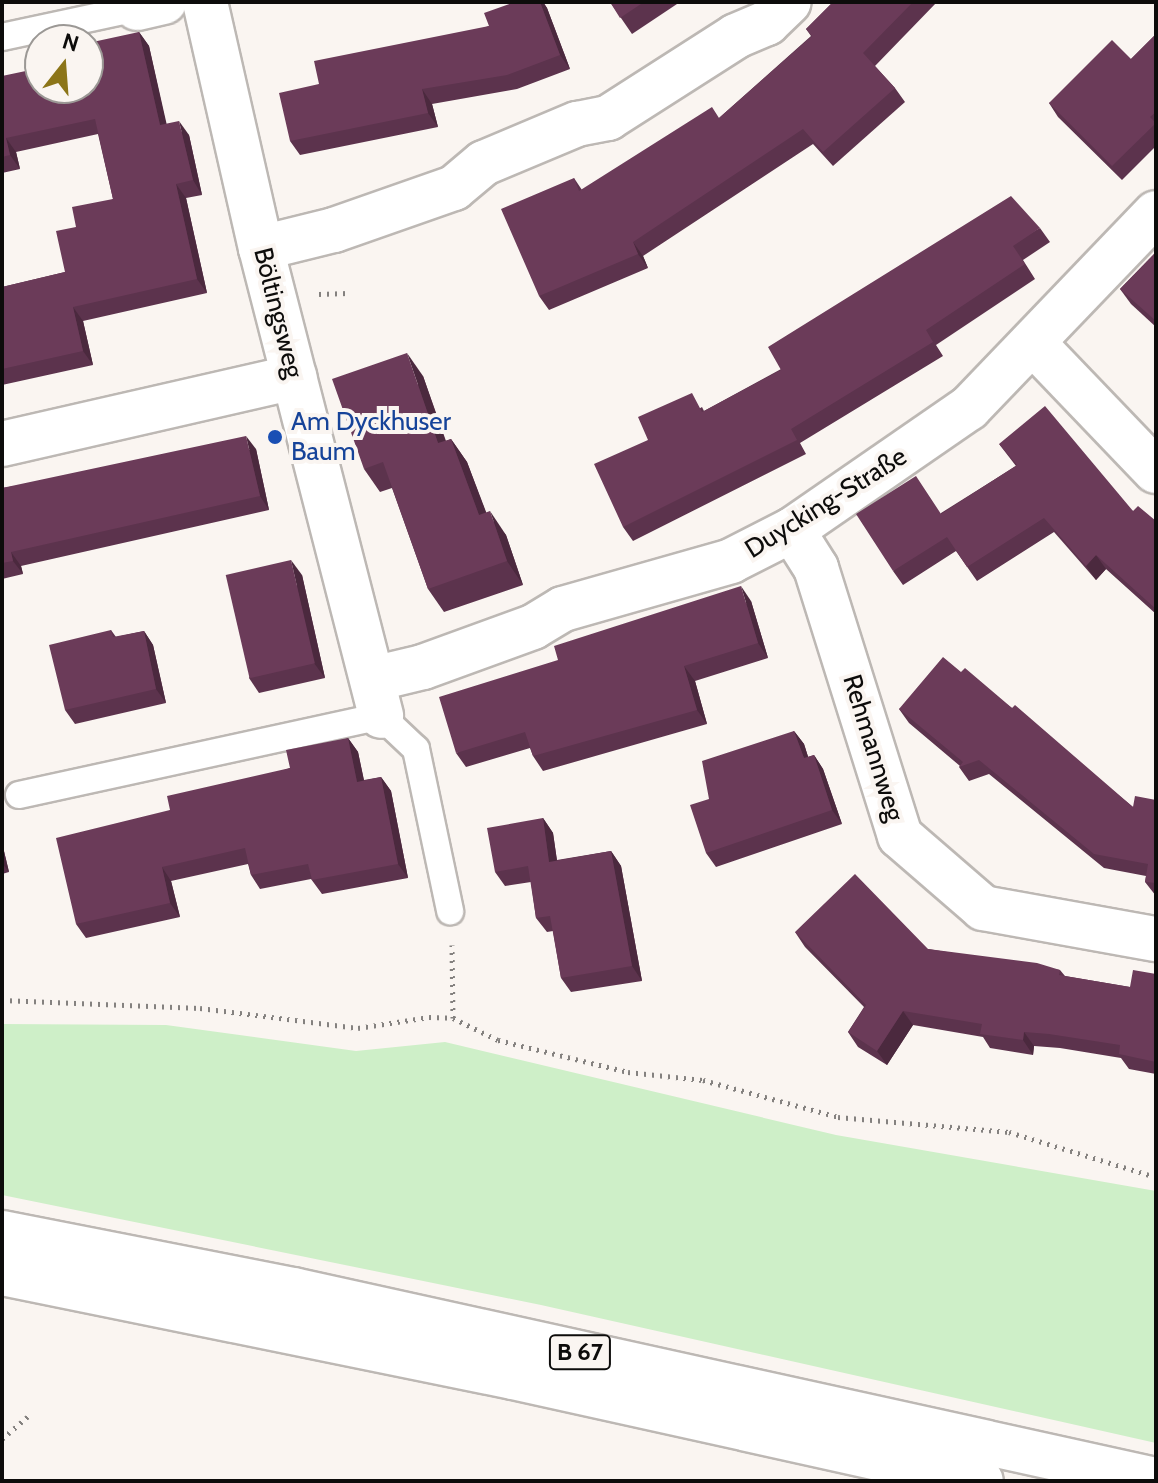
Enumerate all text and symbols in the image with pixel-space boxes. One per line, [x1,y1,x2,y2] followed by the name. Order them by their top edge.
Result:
[24,24,104,104] north arrow
[59,27,82,58] text: N
[247,245,309,381] street label: Böltingsweg
[291,406,451,468] place label: Am Dyckhuser Baum
[266,428,284,446] marker: Am Dyckhuser Baum
[739,441,913,565] street label: Duycking-Straße
[836,671,910,825] street label: Rehmannweg
[548,1332,612,1372] road number: B 67

